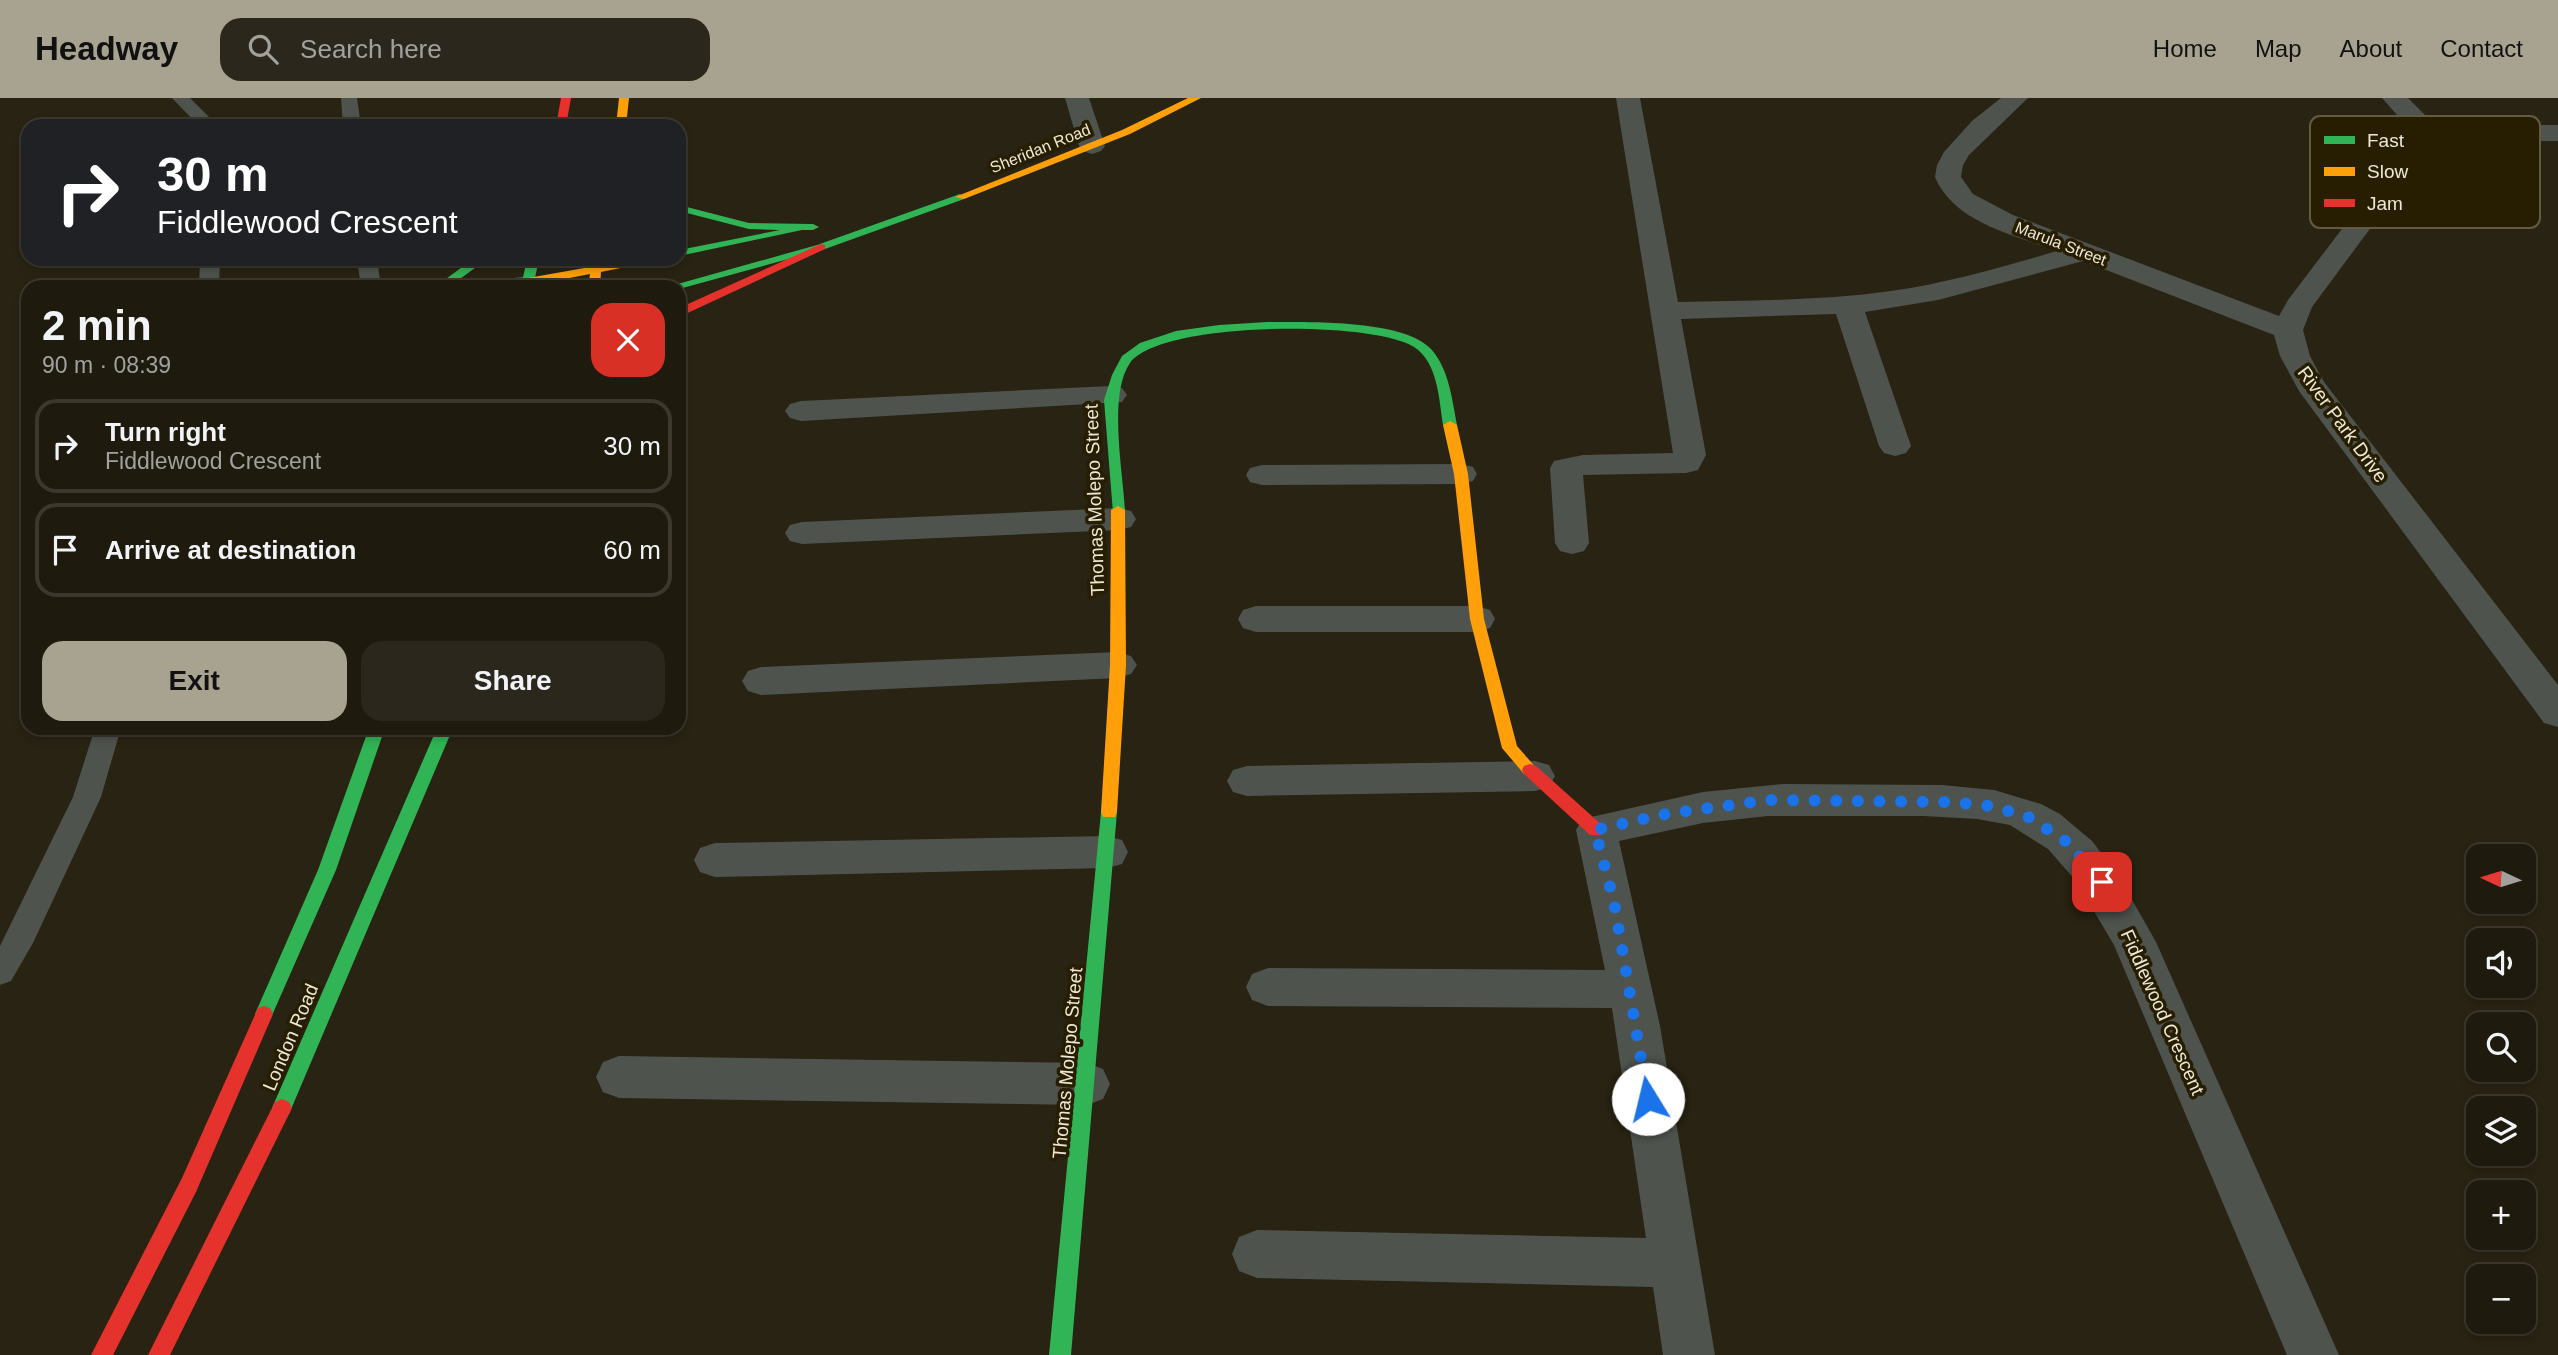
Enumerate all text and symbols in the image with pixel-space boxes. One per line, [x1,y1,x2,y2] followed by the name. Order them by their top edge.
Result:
[220,18,710,81] search box
[35,30,178,67] text: Headway
[244,30,282,68] icon: search
[300,34,442,64] text: Search here
[2153,35,2217,62] text: Home
[2255,35,2302,62] text: Map
[2340,35,2402,62] text: About
[2440,35,2523,62] text: Contact
[2310,116,2540,228] legend
[988,121,1093,176] street label: Sheridan Road
[2367,130,2405,151] text: Fast
[42,147,133,238] icon: right
[157,147,269,201] text: 30 m
[2367,161,2408,182] text: Slow
[2367,193,2403,214] text: Jam
[157,204,458,240] text: Fiddlewood Crescent
[2013,218,2109,269] street label: Marula Street
[42,302,152,349] text: 2 min
[591,303,665,377] button: close
[42,352,171,378] text: 90 m · 08:39
[2293,362,2392,486] street label: River Park Drive
[1081,403,1108,596] street label: Thomas Molepo Street
[105,417,226,447] text: Turn right
[46,427,84,465] icon: right
[603,431,661,461] text: 30 m
[105,448,321,474] text: Fiddlewood Crescent
[46,531,84,569] icon: arrive
[105,535,356,565] text: Arrive at destination
[603,535,661,565] text: 60 m
[42,641,347,721] button: Exit
[361,641,665,721] button: Share
[2466,844,2536,914] north arrow
[2466,844,2536,1334] map controls
[2072,852,2132,912] pin
[2083,863,2121,901] icon: arrive
[2117,926,2209,1099] street label: Fiddlewood Crescent
[2466,928,2536,998] button: sound
[1049,966,1086,1160] street label: Thomas Molepo Street
[259,981,322,1094] street label: London Road
[2466,1012,2536,1082] button: search
[1611,1062,1685,1136] position arrow
[2466,1096,2536,1166] button: layers
[2466,1180,2536,1250] button: +
[2466,1264,2536,1334] button: −

